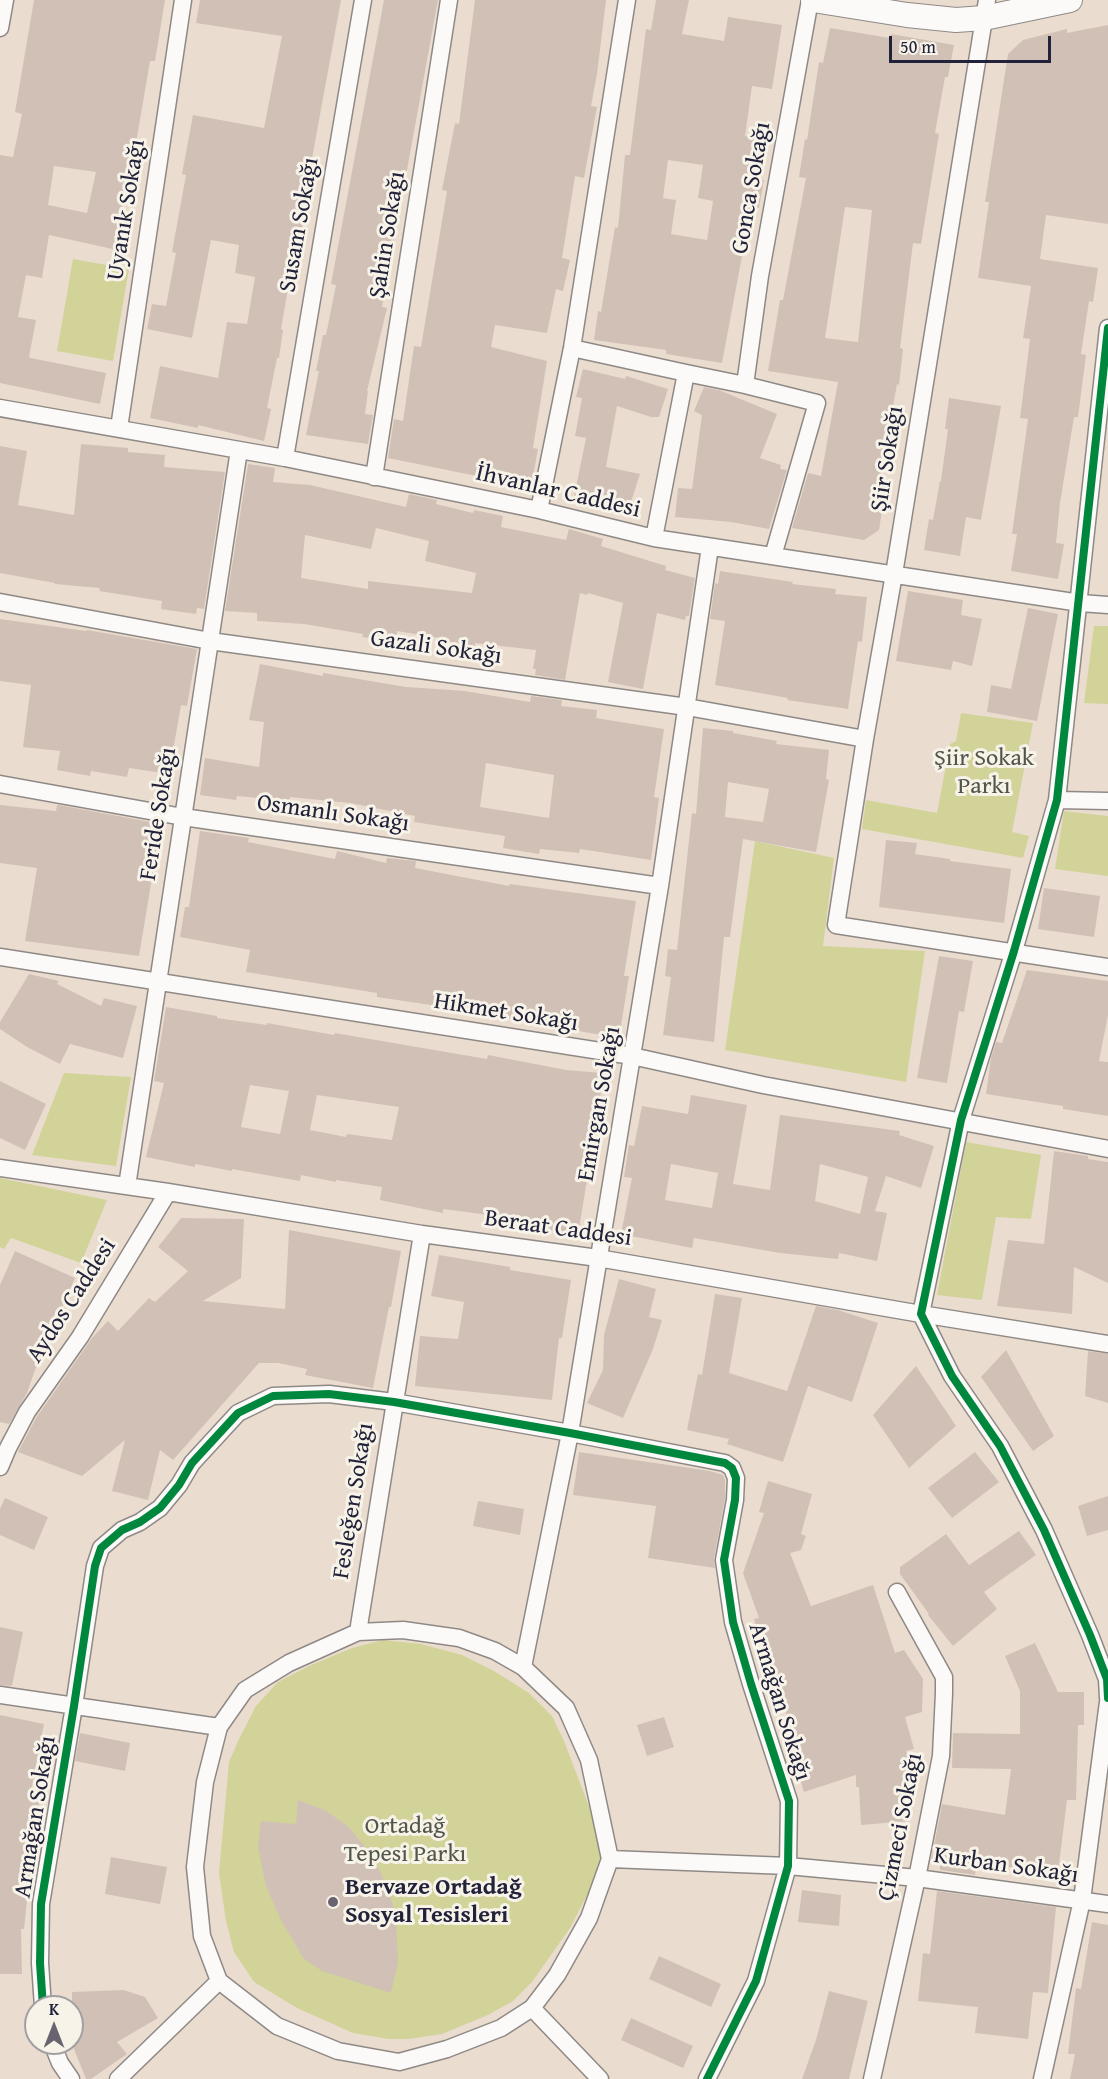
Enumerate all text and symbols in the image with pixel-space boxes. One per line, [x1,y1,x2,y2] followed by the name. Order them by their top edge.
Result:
[892,24,1054,62] scale bar
[900,33,936,60] text: 50 m
[726,120,778,256] street label: Gonca Sokağı
[102,137,152,283] street label: Uyanık Sokağı
[274,155,326,295] street label: Susam Sokağı
[364,169,412,301] street label: Şahin Sokağı
[865,404,911,514] street label: Şiir Sokağı
[473,459,643,525] street label: İhvanlar Caddesi
[369,625,503,671] street label: Gazali Sokağı
[134,745,184,883] street label: Feride Sokağı
[934,745,1034,801] park label: Şiir Sokak Parkı
[255,789,411,839] street label: Osmanlı Sokağı
[432,987,580,1039] street label: Hikmet Sokağı
[572,1024,628,1184] street label: Emirgan Sokağı
[482,1204,634,1254] street label: Beraat Caddesi
[21,1233,123,1369] street label: Aydos Caddesi
[327,1421,381,1581] street label: Fesleğen Sokağı
[741,1620,817,1784] street label: Armağan Sokağı
[9,1734,63,1900] street label: Armağan Sokağı
[873,1751,929,1903] street label: Çizmeci Sokağı
[344,1813,466,1869] park label: Ortadağ Tepesi Parkı
[932,1842,1080,1890] street label: Kurban Sokağı
[345,1874,522,1930] place label: Bervaze Ortadağ Sosyal Tesisleri
[326,1895,340,1909] marker: Bervaze Ortadağ Sosyal Tesisleri
[24,1995,84,2055] north arrow
[49,1997,59,2021] text: K

